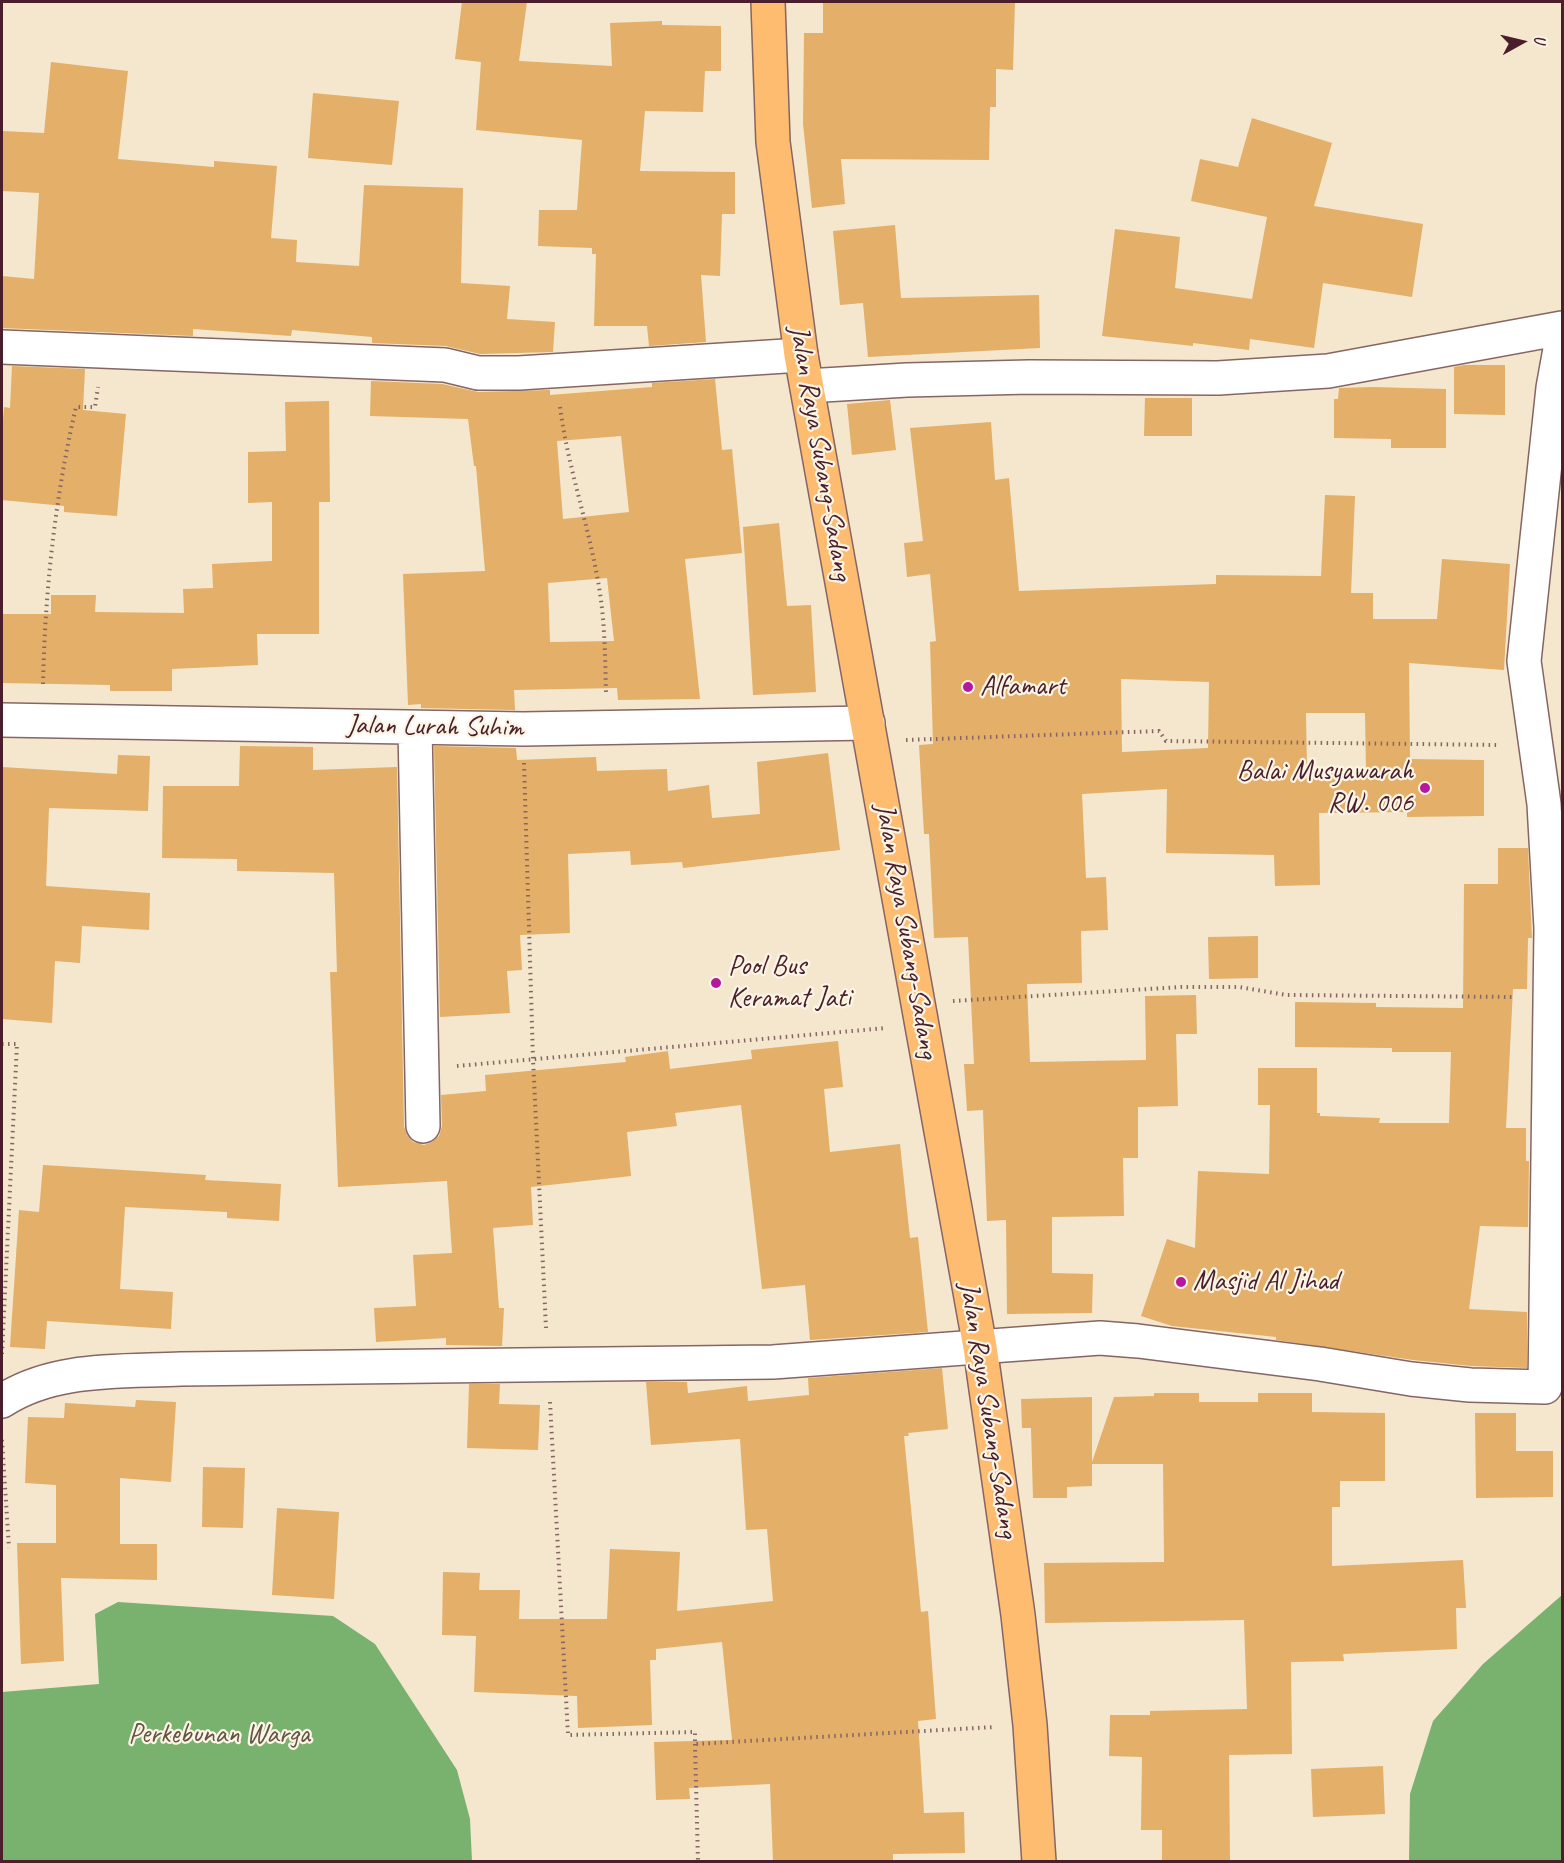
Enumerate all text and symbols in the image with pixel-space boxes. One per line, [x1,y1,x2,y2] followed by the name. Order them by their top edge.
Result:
[1492,12,1552,72] north arrow
[1529,34,1550,45] text: U
[781,323,859,583] street label: Jalan Raya Subang-Sadang
[980,670,1065,704] place label: Alfamart
[961,680,975,694] marker: Alfamart
[346,709,524,745] street label: Jalan Lurah Suhim
[1237,755,1413,821] place label: Balai Musyawarah RW. 006
[1418,781,1432,795] marker: Balai Musyawarah RW. 006
[867,801,945,1061] street label: Jalan Raya Subang-Sadang
[728,950,851,1016] place label: Pool Bus Keramat Jati
[709,976,723,990] marker: Pool Bus Keramat Jati
[1193,1265,1339,1299] place label: Masjid Al Jihad
[1174,1275,1188,1289] marker: Masjid Al Jihad
[951,1280,1025,1540] street label: Jalan Raya Subang-Sadang
[128,1718,310,1752] park label: Perkebunan Warga

